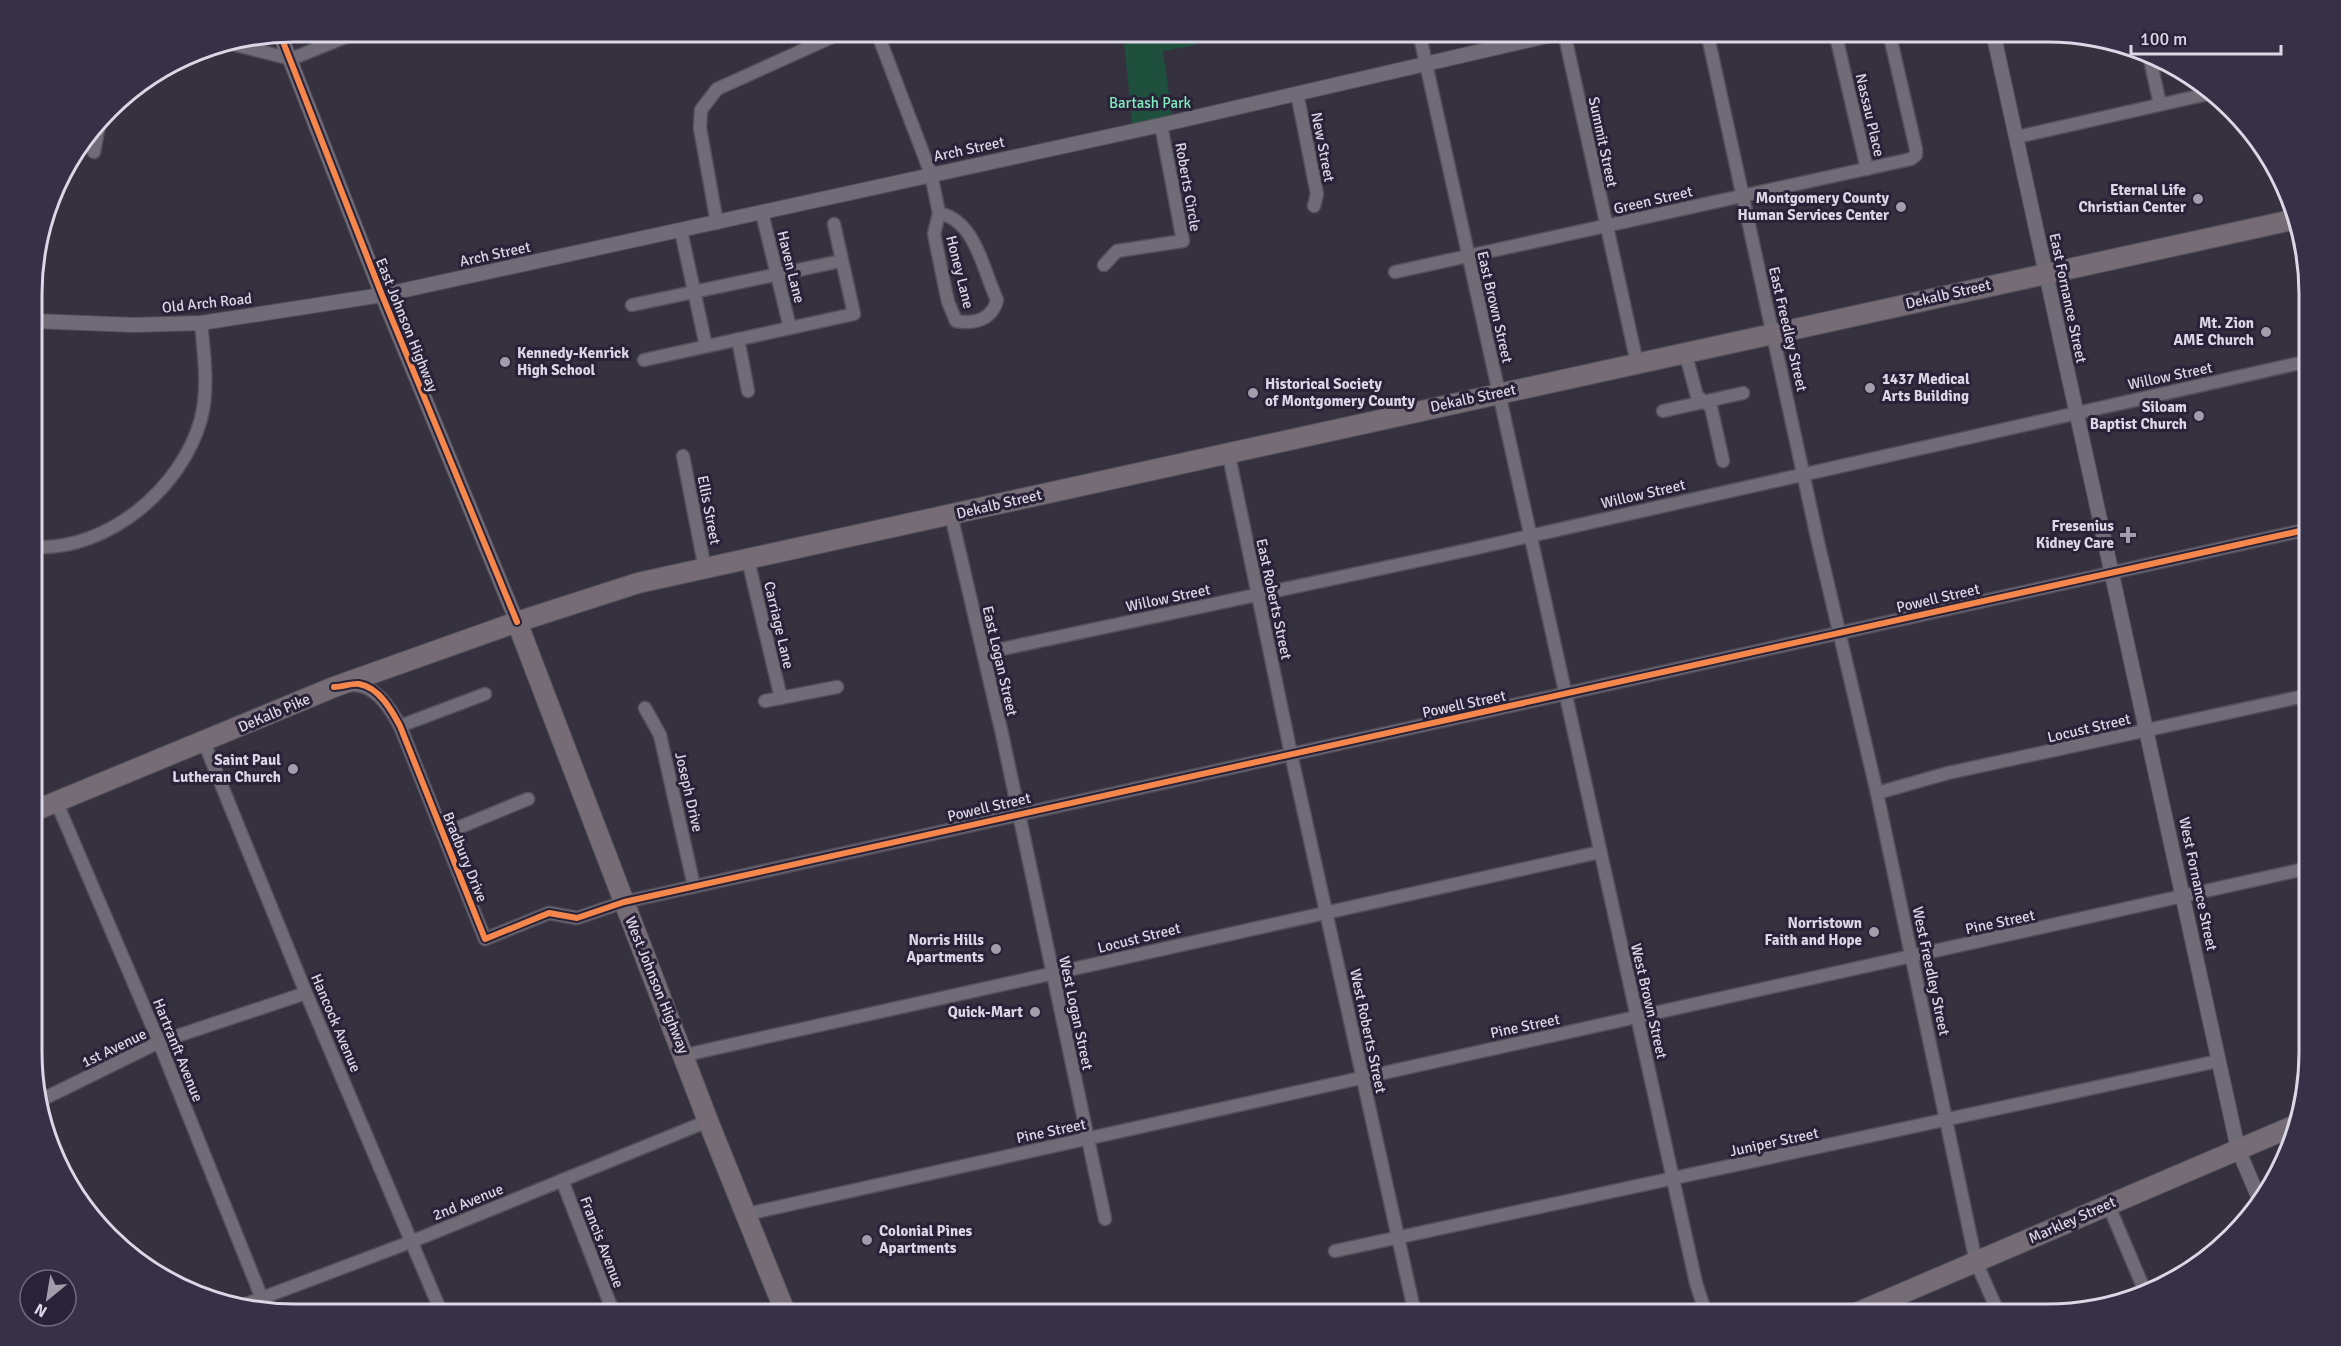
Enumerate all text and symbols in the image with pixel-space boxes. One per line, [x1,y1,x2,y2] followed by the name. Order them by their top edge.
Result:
[2131,18,2281,56] scale bar
[2140,28,2187,50] text: 100 m
[1852,72,1888,158] street label: Nassau Place
[1109,94,1192,112] park label: Bartash Park
[1585,95,1621,189] street label: Summit Street
[1307,111,1339,183] street label: New Street
[932,133,1006,165] street label: Arch Street
[1171,141,1205,233] street label: Roberts Circle
[2078,181,2186,216] place label: Eternal Life Christian Center
[1612,182,1694,218] street label: Green Street
[1737,189,1890,224] place label: Montgomery County Human Services Center
[2191,192,2205,206] marker: Eternal Life Christian Center
[1894,200,1908,214] marker: Montgomery County Human Services Center
[773,229,809,305] street label: Haven Lane
[2045,231,2091,365] street label: East Fornance Street
[942,234,978,310] street label: Honey Lane
[458,238,532,270] street label: Arch Street
[1473,249,1517,365] street label: East Brown Street
[372,255,442,395] street label: East Johnson Highway
[1765,265,1811,393] street label: East Freedley Street
[1904,275,1992,313] street label: Dekalb Street
[161,289,253,317] street label: Old Arch Road
[2174,314,2254,349] place label: Mt. Zion AME Church
[2259,325,2273,339] marker: Mt. Zion AME Church
[517,344,629,379] place label: Kennedy-Kenrick High School
[498,355,512,369] marker: Kennedy-Kenrick High School
[2126,358,2214,394] street label: Willow Street
[1882,370,1970,405] place label: 1437 Medical Arts Building
[1265,375,1415,410] place label: Historical Society of Montgomery County
[1429,380,1517,416] street label: Dekalb Street
[1863,381,1877,395] marker: 1437 Medical Arts Building
[1246,386,1260,400] marker: Historical Society of Montgomery County
[2090,398,2187,433] place label: Siloam Baptist Church
[2192,409,2206,423] marker: Siloam Baptist Church
[693,474,725,546] street label: Ellis Street
[1599,476,1687,512] street label: Willow Street
[955,485,1043,523] street label: Dekalb Street
[2036,517,2114,552] place label: Fresenius Kidney Care
[2119,526,2137,544] marker: Fresenius Kidney Care
[1252,537,1296,661] street label: East Roberts Street
[760,580,798,670] street label: Carriage Lane
[1124,580,1212,616] street label: Willow Street
[1895,580,1981,616] street label: Powell Street
[979,604,1021,718] street label: East Logan Street
[1421,686,1507,722] street label: Powell Street
[235,690,313,736] street label: DeKalb Pike
[2046,710,2132,746] street label: Locust Street
[671,750,707,834] street label: Joseph Drive
[172,751,281,786] place label: Saint Paul Lutheran Church
[286,762,300,776] marker: Saint Paul Lutheran Church
[946,789,1032,825] street label: Powell Street
[439,809,491,905] street label: Bradbury Drive
[2175,815,2221,953] street label: West Fornance Street
[1909,905,1953,1037] street label: West Freedley Street
[1964,906,2036,938] street label: Pine Street
[621,914,693,1056] street label: West Johnson Highway
[1764,914,1862,949] place label: Norristown Faith and Hope
[1096,919,1182,957] street label: Locust Street
[1867,925,1881,939] marker: Norristown Faith and Hope
[906,931,984,966] place label: Norris Hills Apartments
[989,942,1003,956] marker: Norris Hills Apartments
[1627,942,1671,1060] street label: West Brown Street
[1055,954,1097,1072] street label: West Logan Street
[1346,967,1390,1095] street label: West Roberts Street
[307,971,365,1075] street label: Hancock Avenue
[149,996,207,1104] street label: Hartranft Avenue
[948,1003,1023,1021] place label: Quick-Mart
[1028,1005,1042,1019] marker: Quick-Mart
[1489,1010,1561,1042] street label: Pine Street
[79,1025,149,1071] street label: 1st Avenue
[1015,1115,1087,1147] street label: Pine Street
[1728,1124,1820,1160] street label: Juniper Street
[430,1180,506,1224] street label: 2nd Avenue
[2026,1193,2118,1247] street label: Markley Street
[576,1194,628,1290] street label: Francis Avenue
[879,1222,973,1257] place label: Colonial Pines Apartments
[860,1233,874,1247] marker: Colonial Pines Apartments
[18,1268,78,1328] north arrow
[31,1299,51,1322] text: N

